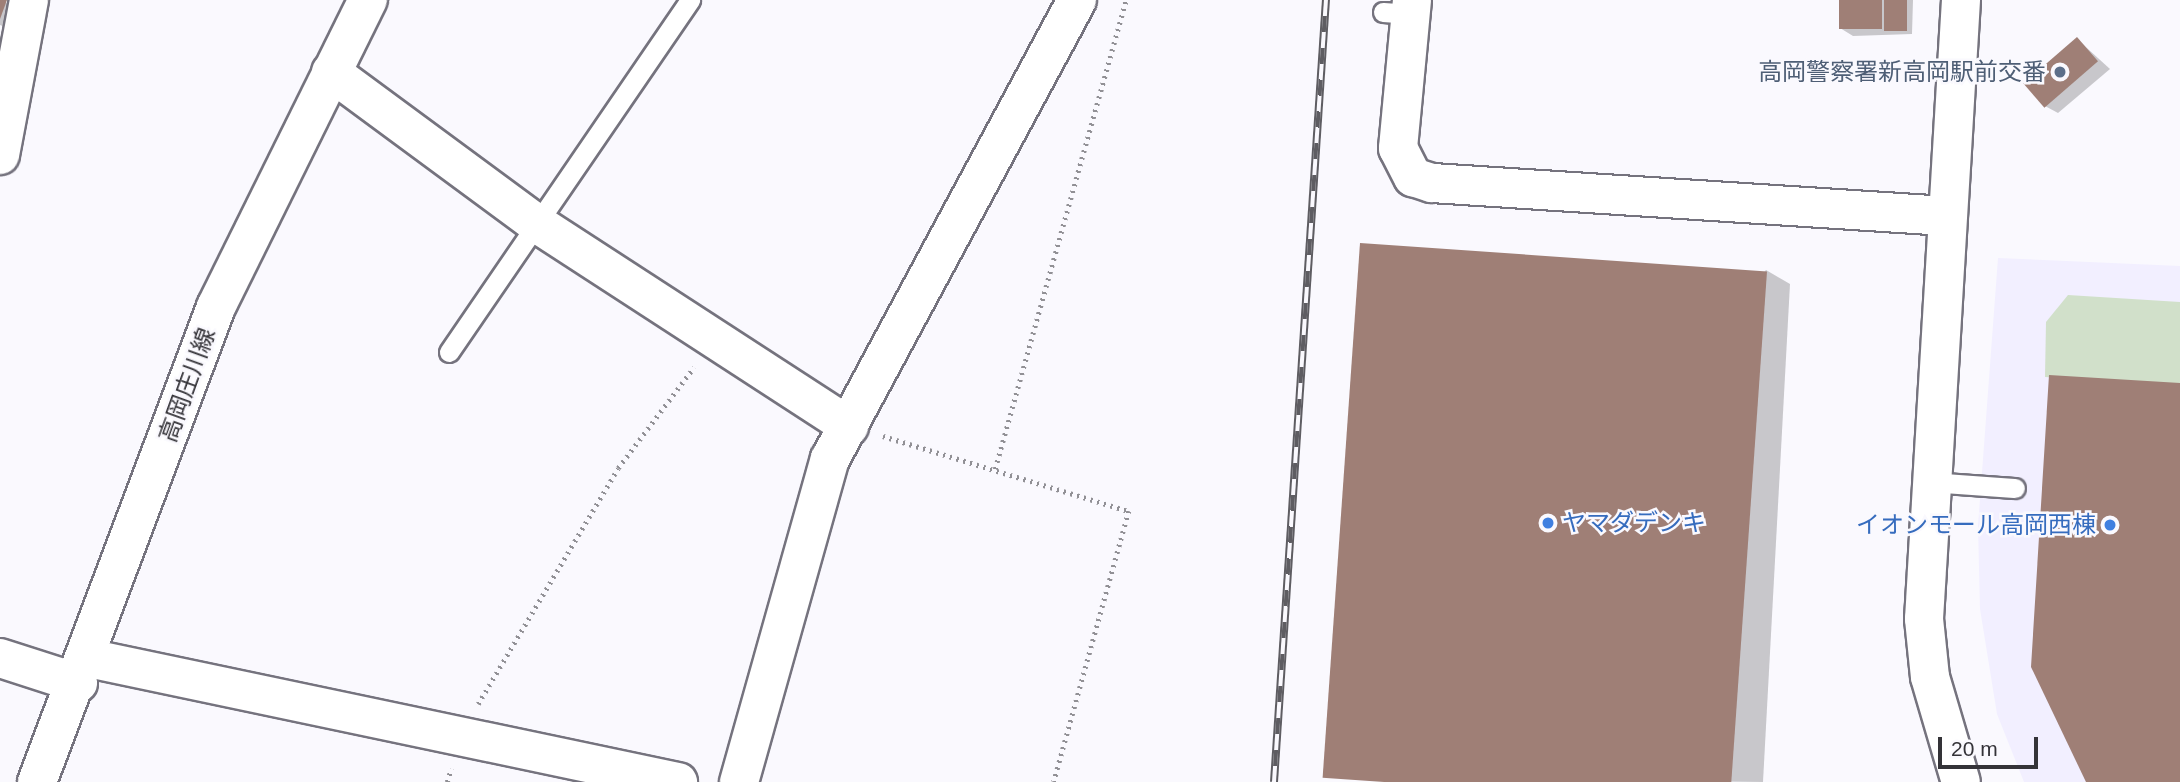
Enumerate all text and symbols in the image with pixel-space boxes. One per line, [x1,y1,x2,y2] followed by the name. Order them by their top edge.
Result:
[1758,58,2046,86] place label: 高岡警察署新高岡駅前交番
[2052,64,2068,80] marker: 高岡警察署新高岡駅前交番
[153,324,221,446] street label: 高岡庄川線
[1562,509,1706,537] place label: ヤマダデンキ
[1856,511,2096,539] place label: イオンモール高岡西棟
[1540,515,1556,531] marker: ヤマダデンキ
[2102,517,2118,533] marker: イオンモール高岡西棟
[1942,722,2042,766] scale bar
[1951,737,1998,760] text: 20 m

